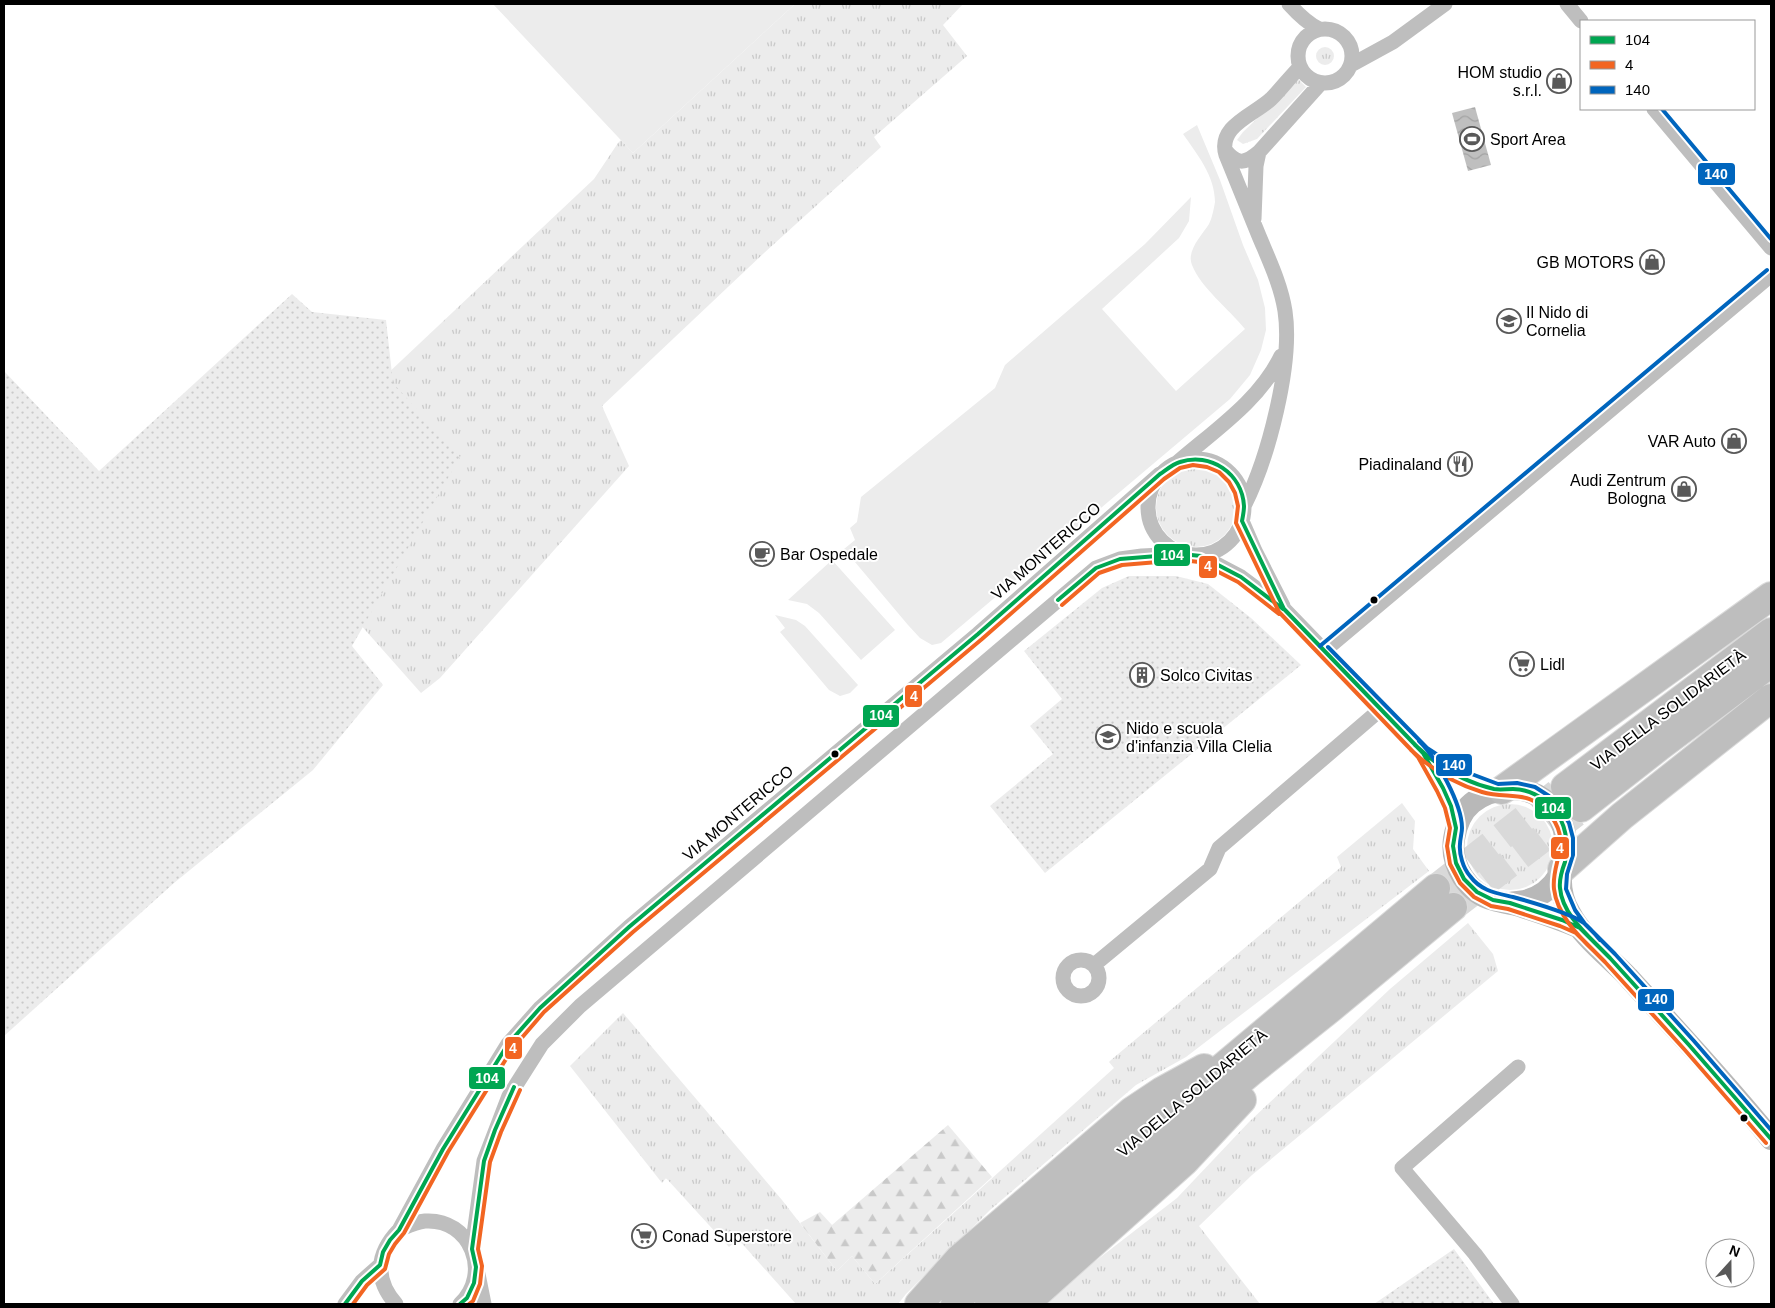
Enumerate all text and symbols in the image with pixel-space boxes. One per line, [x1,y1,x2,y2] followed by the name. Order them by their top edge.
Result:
[1580,20,1755,110] legend
[1625,31,1650,48] text: 104
[1625,56,1633,73] text: 4
[1458,64,1542,99] place label: HOM studio s.r.l.
[1546,68,1572,94] shop icon: HOM studio s.r.l.
[1625,81,1650,98] text: 140
[1459,126,1485,152] sports icon: Sport Area
[1490,131,1566,148] place label: Sport Area
[1697,162,1736,186] line badge: 140
[1704,166,1728,182] text: 140
[1639,249,1665,275] shop icon: GB MOTORS
[1537,254,1634,271] place label: GB MOTORS
[1526,304,1588,339] place label: Il Nido di Cornelia
[1496,308,1522,334] school or university icon: Il Nido di Cornelia
[1721,428,1747,454] shop icon: VAR Auto
[1648,433,1716,450] place label: VAR Auto
[1447,451,1473,477] restaurant icon: Piadinaland
[1358,456,1442,473] place label: Piadinaland
[1570,472,1666,507] place label: Audi Zentrum Bologna
[1671,476,1697,502] shop icon: Audi Zentrum Bologna
[988,499,1104,603] street label: VIA MONTERICCO
[749,541,775,567] cafe icon: Bar Ospedale
[1153,543,1191,567] line badge: 104
[780,546,878,563] place label: Bar Ospedale
[1160,547,1184,563] text: 104
[1198,555,1218,579] line badge: 4
[1204,558,1212,574] text: 4
[1369,595,1379,605] unlabelled marker
[1587,645,1749,774] street label: VIA DELLA SOLIDARIETÀ
[1509,651,1535,677] supermarket icon: Lidl
[1540,656,1565,673] place label: Lidl
[1129,662,1155,688] building icon: Solco Civitas
[1160,667,1252,684] place label: Solco Civitas
[904,684,923,708] line badge: 4
[910,688,918,704] text: 4
[862,704,900,728] line badge: 104
[869,707,893,723] text: 104
[1126,720,1272,755] place label: Nido e scuola d'infanzia Villa Clelia
[1095,724,1121,750] school or university icon: Nido e scuola d'infanzia Villa Clelia
[830,749,840,759] unlabelled marker
[1435,753,1473,777] line badge: 140
[1442,757,1466,773] text: 140
[679,762,797,864] street label: VIA MONTERICCO
[1534,796,1572,820] line badge: 104
[1541,800,1565,816] text: 104
[1550,836,1570,860] line badge: 4
[1556,840,1564,856] text: 4
[1637,988,1675,1012] line badge: 140
[1644,991,1668,1007] text: 140
[1113,1025,1270,1160] street label: VIA DELLA SOLIDARIETÀ
[504,1036,523,1060] line badge: 4
[509,1040,517,1056] text: 4
[468,1066,506,1090] line badge: 104
[475,1070,499,1086] text: 104
[1739,1113,1749,1123] unlabelled marker
[631,1223,657,1249] supermarket icon: Conad Superstore
[662,1228,792,1245] place label: Conad Superstore
[1705,1238,1755,1288] north arrow
[1727,1242,1742,1260] text: N

